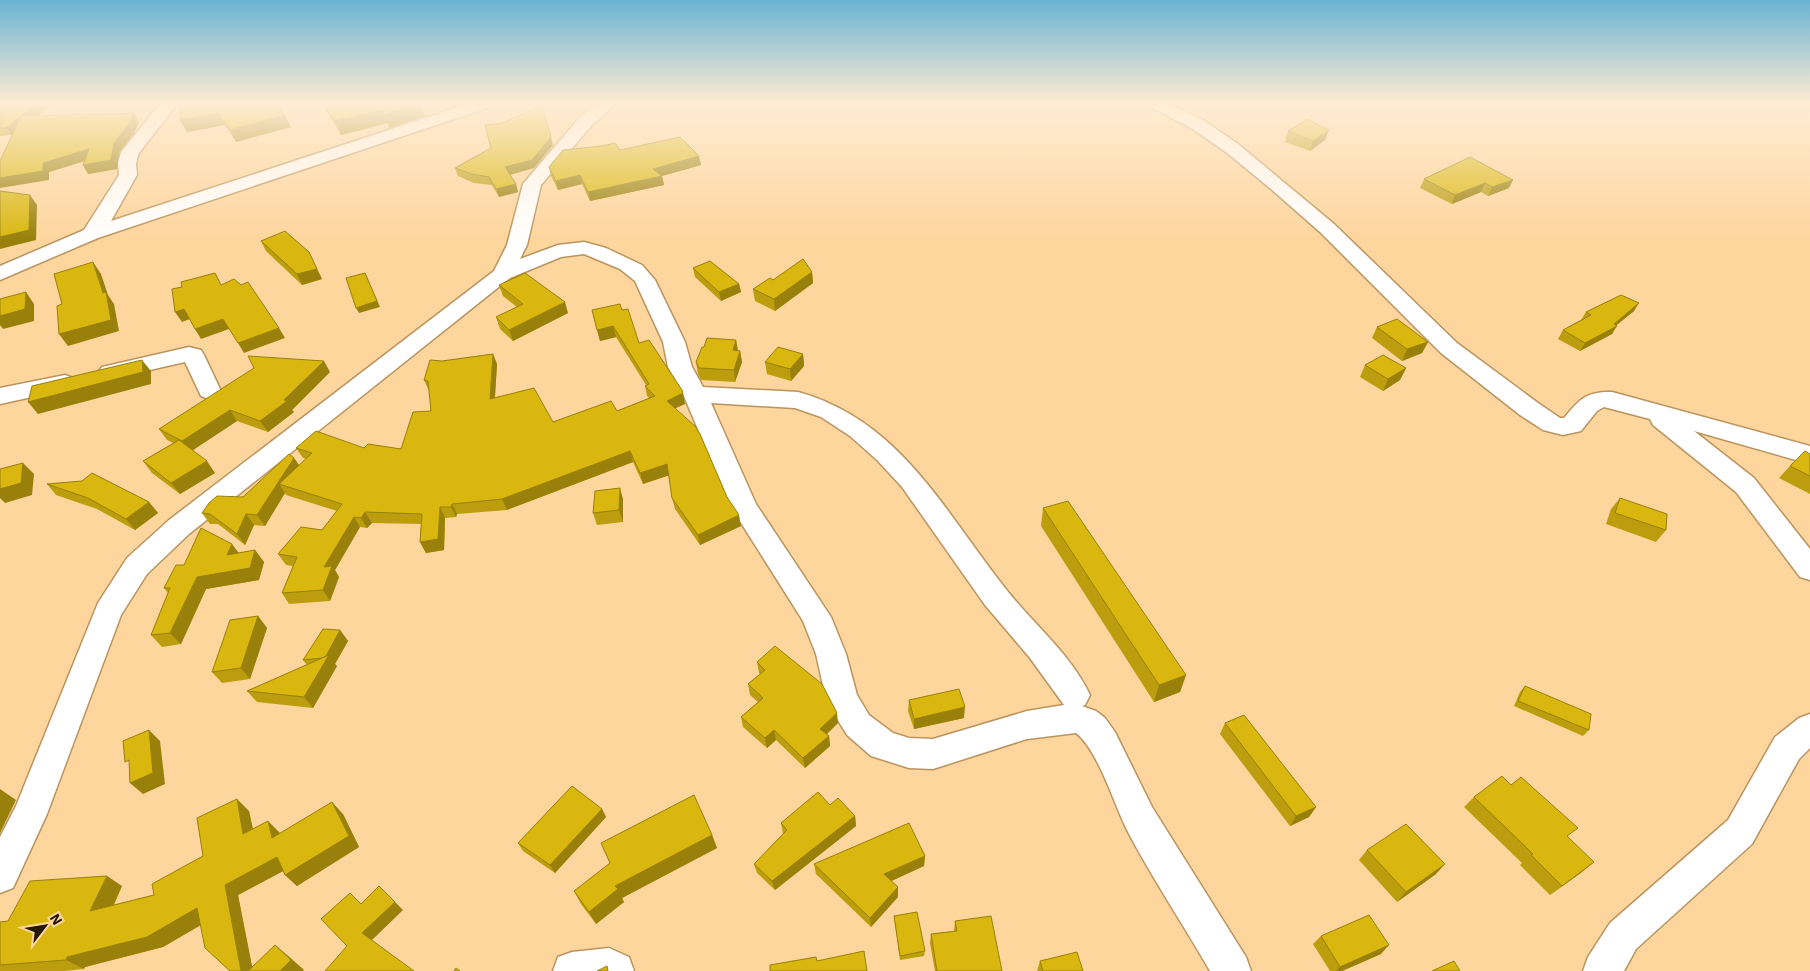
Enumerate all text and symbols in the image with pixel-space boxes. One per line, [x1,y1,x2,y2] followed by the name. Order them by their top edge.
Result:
[20,901,70,951] north arrow
[46,910,66,928] text: N

